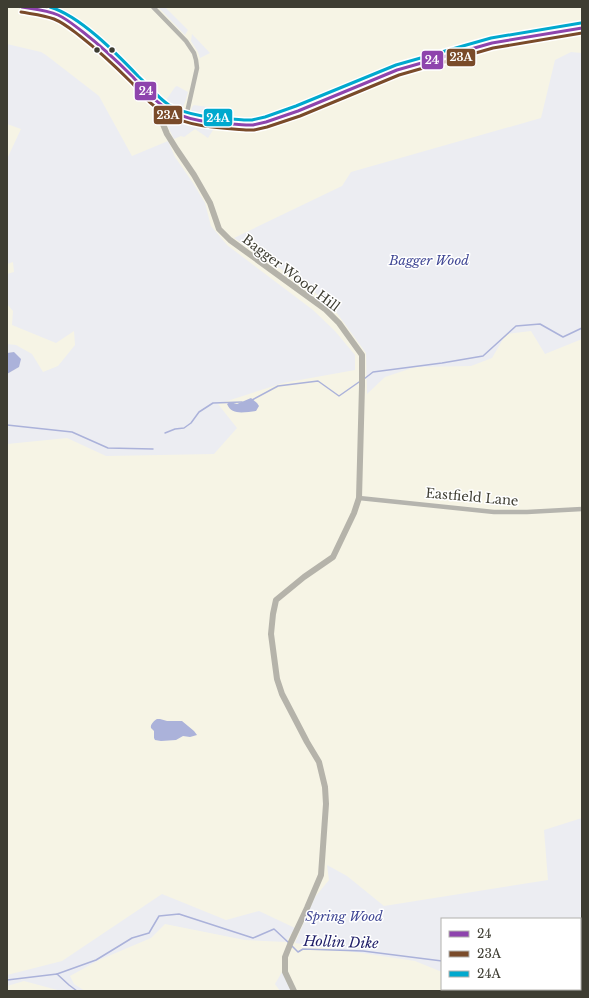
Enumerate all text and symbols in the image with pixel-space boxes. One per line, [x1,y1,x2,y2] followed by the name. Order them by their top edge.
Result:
[92,45,102,55] unlabelled marker
[107,45,117,55] unlabelled marker
[446,48,476,67] line badge: 23A
[421,50,444,70] line badge: 24
[449,50,474,64] text: 23A
[425,53,439,67] text: 24
[134,81,157,101] line badge: 24
[139,84,153,98] text: 24
[153,105,183,125] line badge: 23A
[156,108,181,122] text: 23A
[203,108,233,127] line badge: 24A
[206,111,231,125] text: 24A
[239,231,343,315] street label: Bagger Wood Hill
[388,252,469,269] park label: Bagger Wood
[425,484,519,510] street label: Eastfield Lane
[305,908,383,925] park label: Spring Wood
[441,918,581,990] legend
[477,926,491,941] text: 24
[302,932,380,952] water label: Hollin Dike
[477,946,502,961] text: 23A
[477,966,501,981] text: 24A

